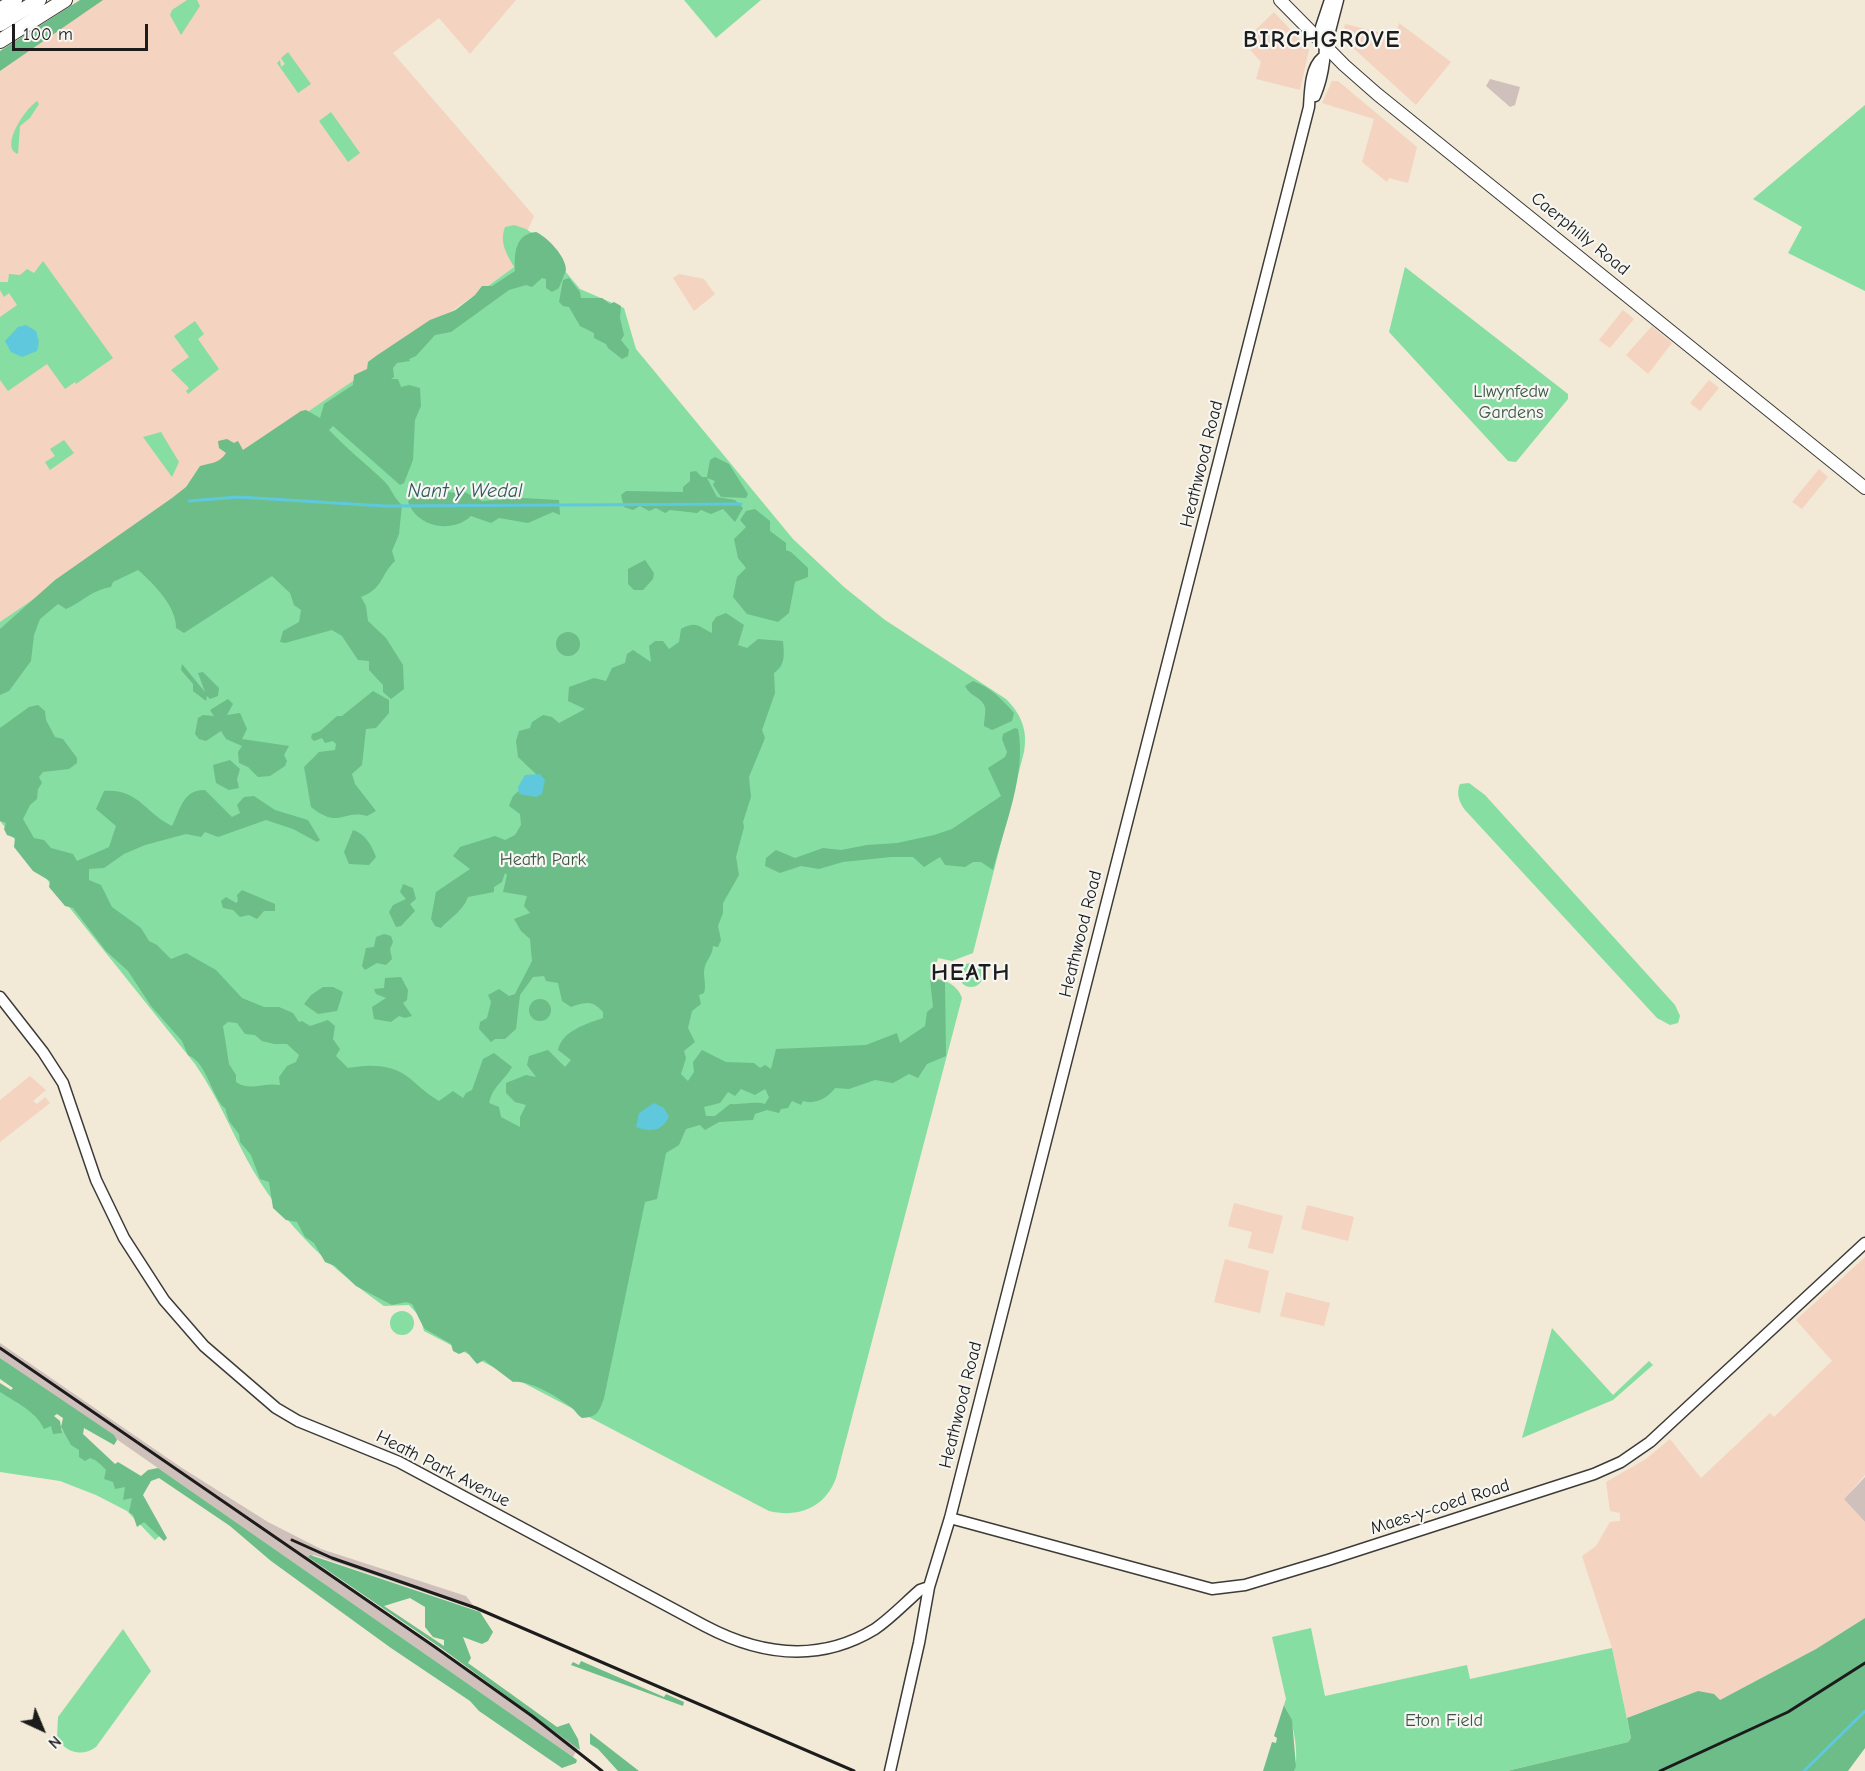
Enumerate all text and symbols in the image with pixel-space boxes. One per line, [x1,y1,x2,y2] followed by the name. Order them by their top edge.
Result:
[15,12,152,50] scale bar
[23,24,73,45] text: 100 m
[1243,26,1401,54] district label: BIRCHGROVE
[1526,188,1634,280] street label: Caerphilly Road
[1473,381,1549,424] park label: Llwynfedw Gardens
[1176,398,1228,530] street label: Heathwood Road
[408,479,522,503] water label: Nant y Wedal
[500,849,586,871] park label: Heath Park
[1055,868,1107,1000] street label: Heathwood Road
[931,959,1011,987] district label: HEATH
[935,1339,987,1471] street label: Heathwood Road
[372,1426,514,1512] street label: Heath Park Avenue
[1368,1474,1512,1540] street label: Maes-y-coed Road
[12,1699,72,1759] north arrow
[1405,1710,1483,1732] park label: Eton Field
[44,1732,65,1752] text: N

